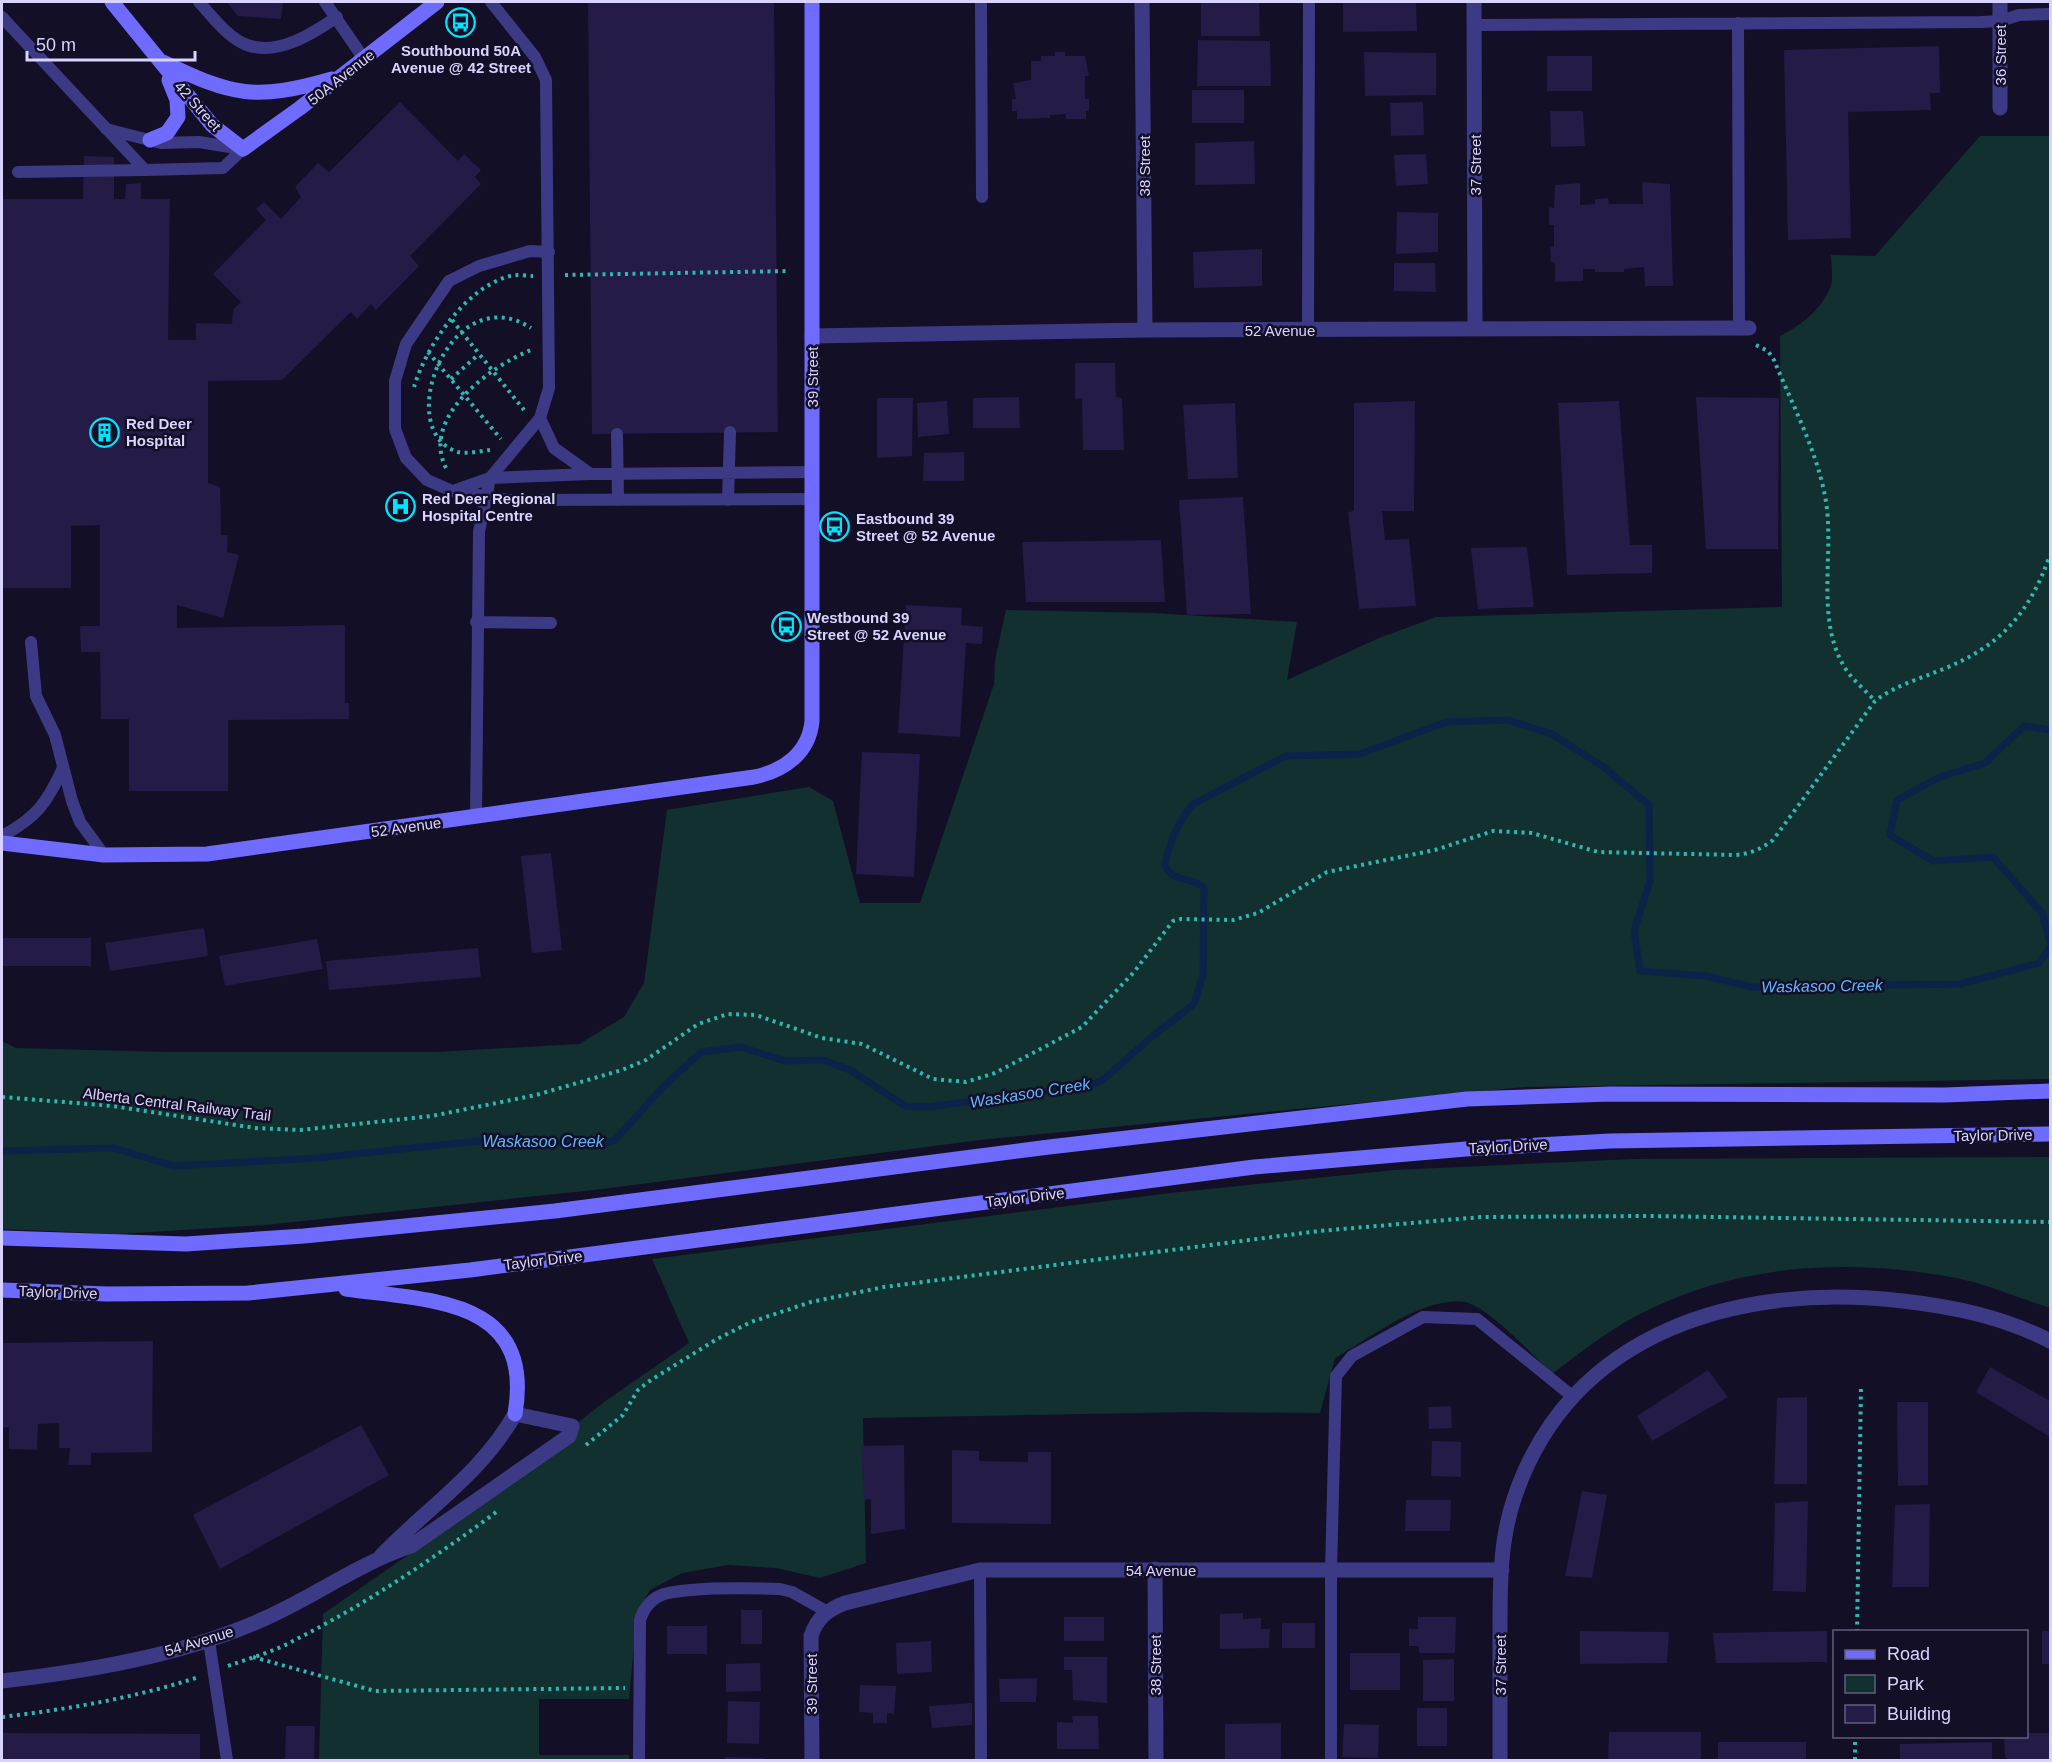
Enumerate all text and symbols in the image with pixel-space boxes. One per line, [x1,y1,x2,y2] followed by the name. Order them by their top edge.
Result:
[445,7,477,39] bus stop icon: Southbound 50A Avenue @ 42 Street
[27,24,195,62] scale bar
[1992,24,2009,85] street label: 36 Street
[36,35,76,55] text: 50 m
[391,42,531,76] place label: Southbound 50A Avenue @ 42 Street
[304,46,378,108] street label: 50A Avenue
[171,78,225,135] street label: 42 Street
[1467,134,1484,195] street label: 37 Street
[1136,135,1153,196] street label: 38 Street
[1245,322,1315,339] street label: 52 Avenue
[804,346,821,407] street label: 39 Street
[126,415,192,449] place label: Red Deer Hospital
[89,416,121,448] building icon: Red Deer Hospital
[422,490,555,524] place label: Red Deer Regional Hospital Centre
[385,491,417,523] hospital icon: Red Deer Regional Hospital Centre
[856,510,995,544] place label: Eastbound 39 Street @ 52 Avenue
[819,511,851,543] bus stop icon: Eastbound 39 Street @ 52 Avenue
[807,609,946,643] place label: Westbound 39 Street @ 52 Avenue
[770,610,802,642] bus stop icon: Westbound 39 Street @ 52 Avenue
[370,814,442,840] street label: 52 Avenue
[1761,976,1884,996] water label: Waskasoo Creek
[969,1075,1092,1111] water label: Waskasoo Creek
[82,1084,272,1124] street label: Alberta Central Railway Trail
[1953,1126,2033,1144] street label: Taylor Drive
[482,1133,605,1150] water label: Waskasoo Creek
[1468,1135,1548,1157] street label: Taylor Drive
[985,1184,1065,1210] street label: Taylor Drive
[503,1247,583,1273] street label: Taylor Drive
[18,1282,98,1302] street label: Taylor Drive
[1126,1562,1196,1579] street label: 54 Avenue
[163,1623,235,1659] street label: 54 Avenue
[1833,1630,2028,1738] legend
[1147,1634,1164,1695] street label: 38 Street
[1492,1634,1509,1695] street label: 37 Street
[1887,1644,1930,1664] text: Road
[803,1653,820,1714] street label: 39 Street
[1887,1674,1925,1694] text: Park
[1887,1704,1951,1724] text: Building

